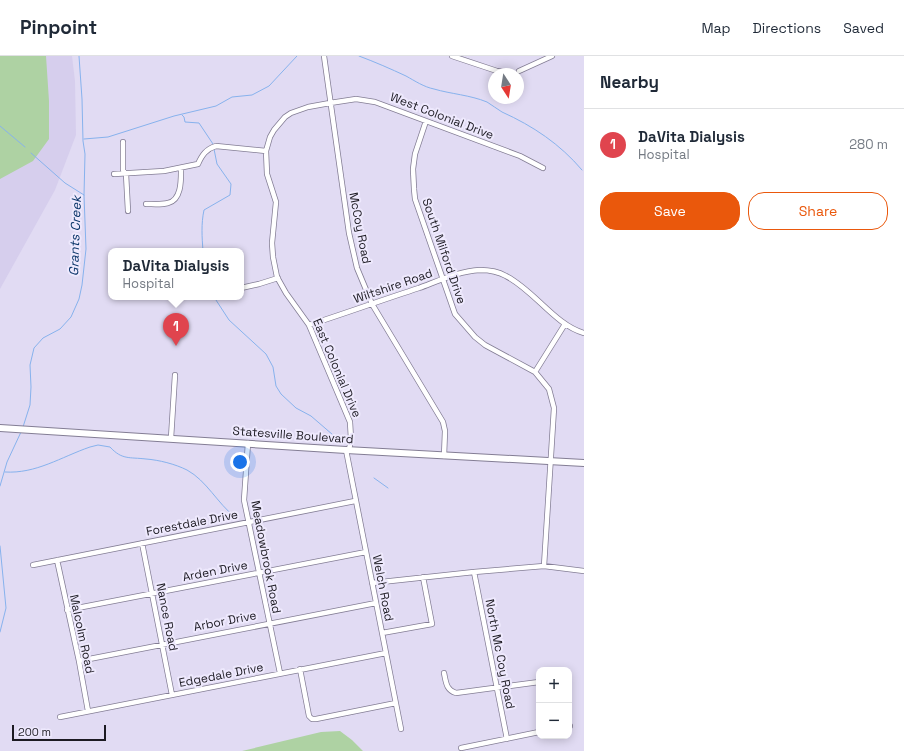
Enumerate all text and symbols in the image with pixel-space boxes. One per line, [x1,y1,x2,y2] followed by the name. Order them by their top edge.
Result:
[20,15,97,40] text: Pinpoint
[701,19,731,37] text: Map
[753,19,821,37] text: Directions
[843,19,884,37] text: Saved
[488,68,524,104] north arrow
[600,71,659,93] text: Nearby
[388,89,496,143] street label: West Colonial Drive
[638,127,745,146] text: DaVita Dialysis
[610,136,616,153] text: 1
[849,136,888,153] text: 280 m
[638,146,690,163] text: Hospital
[345,191,375,265] street label: McCoy Road
[600,192,740,230] button: Save
[748,192,888,230] button: Share
[65,194,85,276] water label: Grants Creek
[418,196,470,306] street label: South Milford Drive
[108,248,244,300] popup
[123,256,229,275] text: DaVita Dialysis
[351,265,435,307] street label: Wiltshire Road
[123,275,174,292] text: Hospital
[163,313,189,346] pin: 1
[309,316,365,420] street label: East Colonial Drive
[232,423,354,447] street label: Statesville Boulevard
[230,452,250,472] your location
[247,499,285,615] street label: Meadowbrook Road
[145,506,239,540] street label: Forestdale Drive
[369,553,397,623] street label: Welch Road
[181,557,249,585] street label: Arden Drive
[153,582,181,652] street label: Nance Road
[66,593,98,675] street label: Malcolm Road
[482,598,518,710] street label: North Mc Coy Road
[192,607,258,635] street label: Arbor Drive
[177,659,265,691] street label: Edgedale Drive
[536,667,572,739] map controls
[536,667,572,703] button: +
[536,703,572,739] button: −
[12,723,106,742] scale bar
[18,725,51,739] text: 200 m

